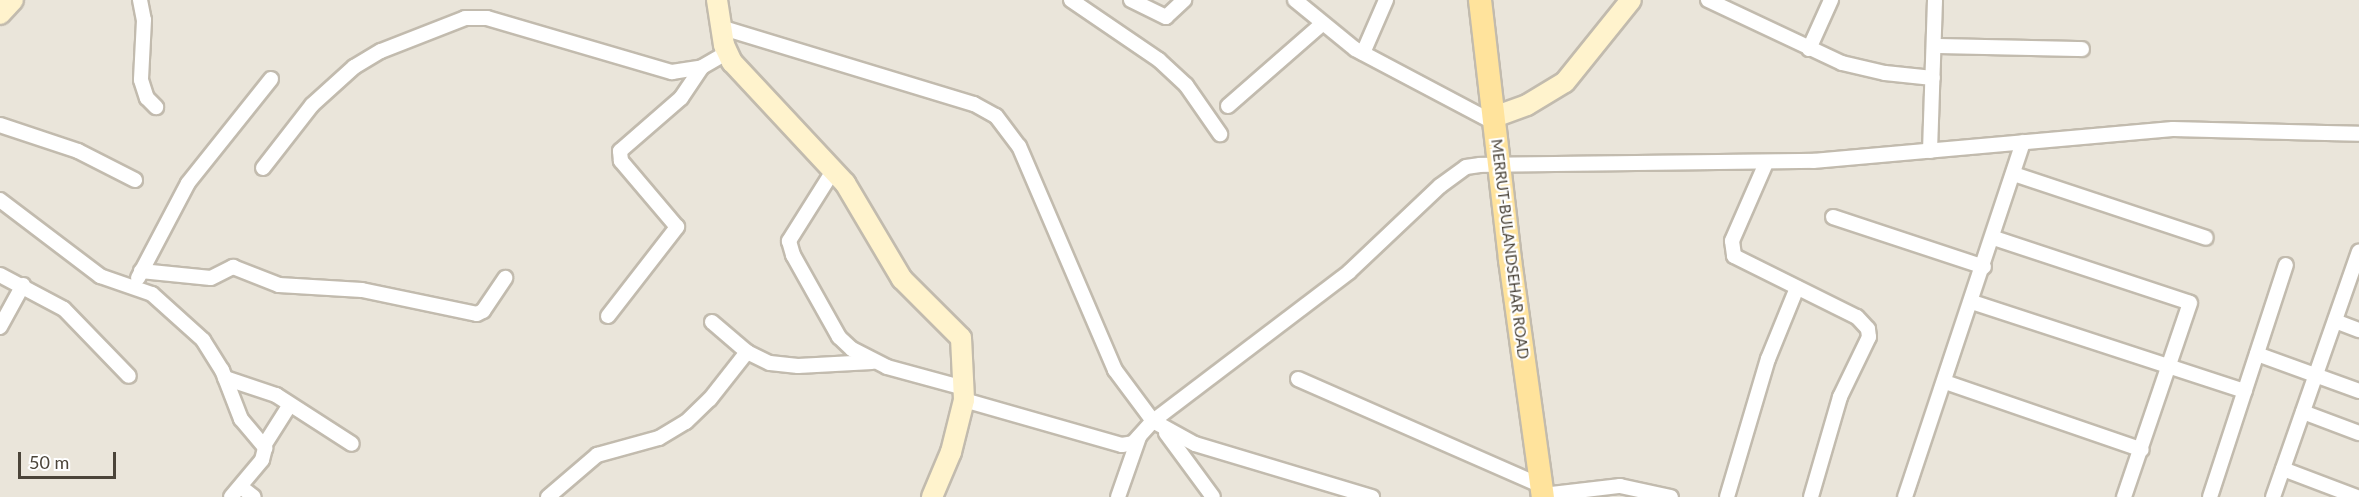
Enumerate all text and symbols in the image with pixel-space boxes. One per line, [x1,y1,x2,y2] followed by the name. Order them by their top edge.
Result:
[1488,138,1532,360] street label: MERRUT-BULANDSEHAR ROAD
[21,440,118,478] scale bar
[29,451,69,473] text: 50 m

